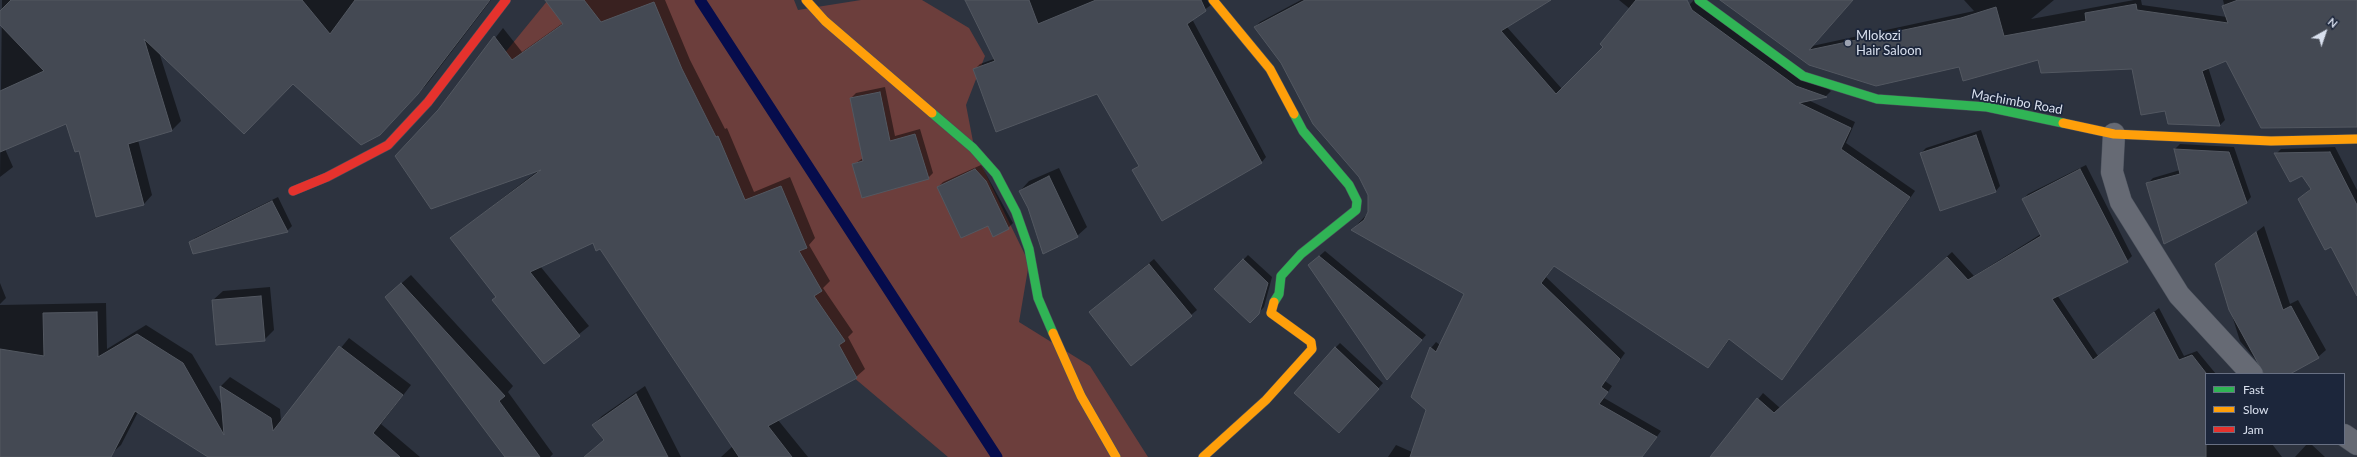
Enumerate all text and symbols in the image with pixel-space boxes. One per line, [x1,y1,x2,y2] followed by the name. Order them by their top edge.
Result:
[2305,12,2345,52] north arrow
[2326,15,2340,30] text: N
[1856,28,1922,59] place label: Mlokozi Hair Saloon
[1843,38,1853,48] marker: Mlokozi Hair Saloon
[1970,86,2064,118] street label: Machimbo Road
[2205,373,2345,445] legend
[2243,382,2264,397] text: Fast
[2243,402,2268,417] text: Slow
[2243,422,2264,437] text: Jam

